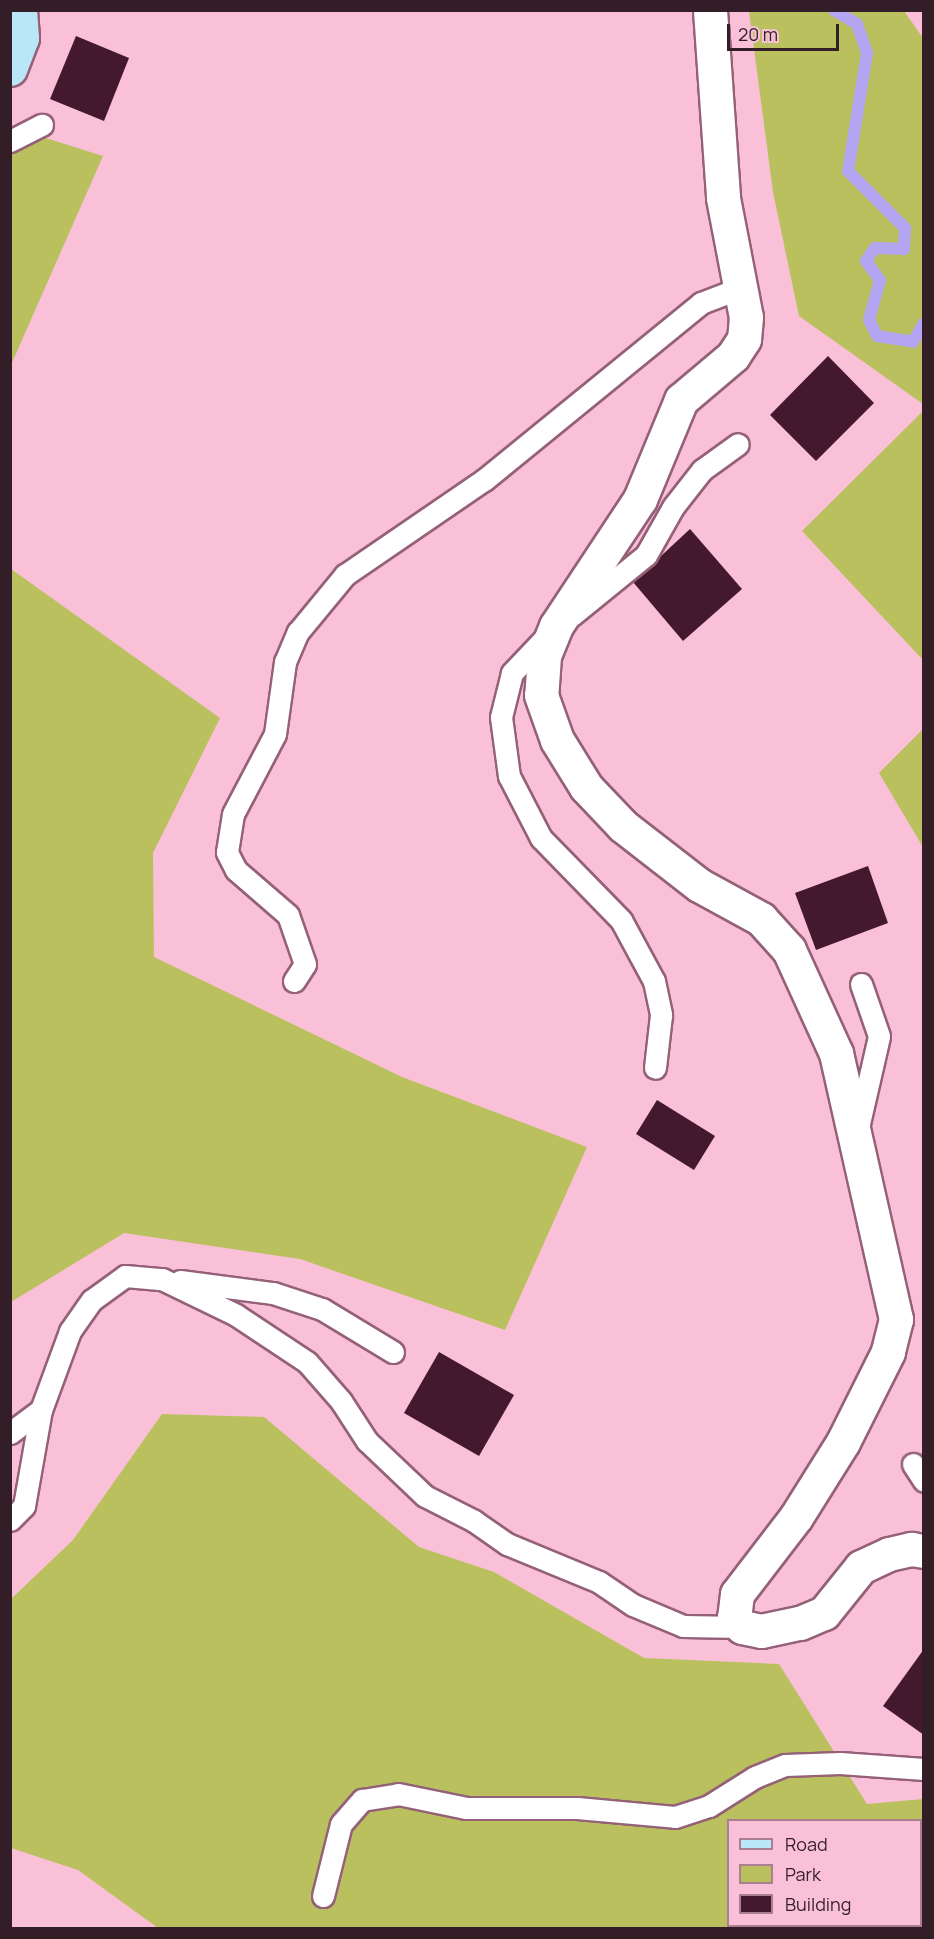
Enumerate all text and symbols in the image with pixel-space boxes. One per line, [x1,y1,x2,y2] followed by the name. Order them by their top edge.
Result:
[730,12,842,50] scale bar
[738,22,778,46] text: 20 m
[727,1819,922,1927] legend
[785,1832,828,1856] text: Road
[785,1862,821,1886] text: Park
[785,1892,851,1916] text: Building

